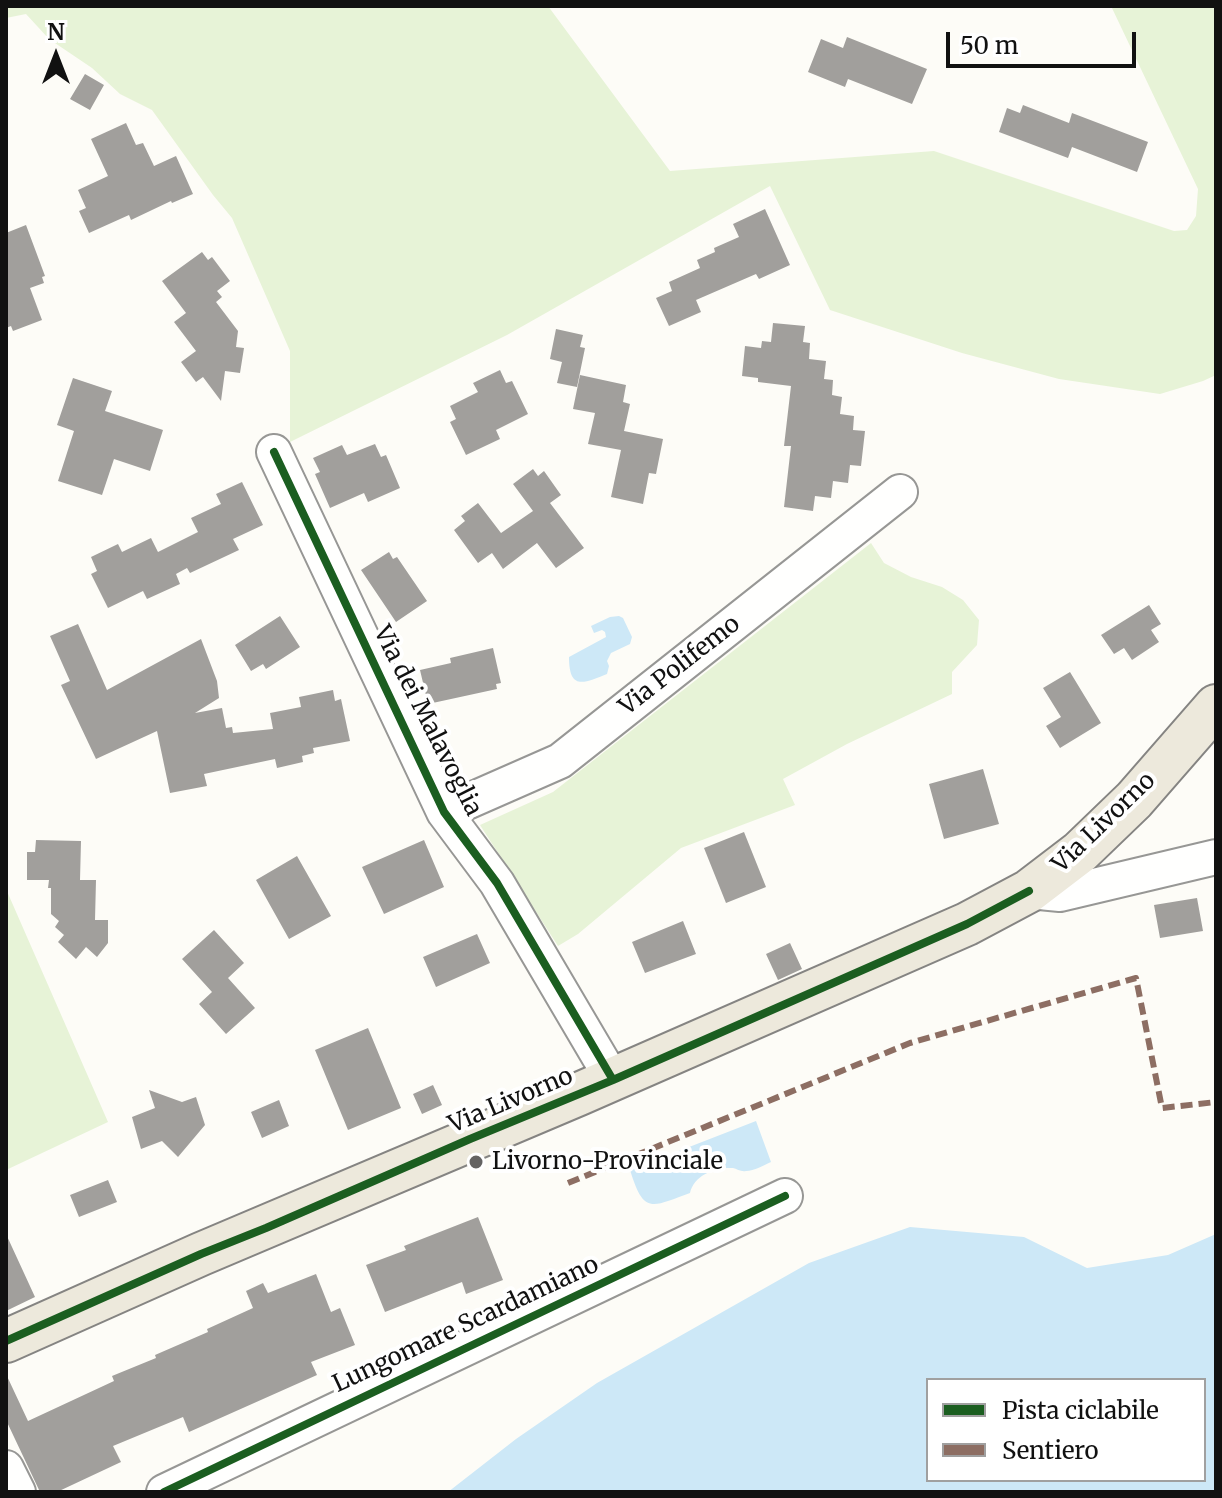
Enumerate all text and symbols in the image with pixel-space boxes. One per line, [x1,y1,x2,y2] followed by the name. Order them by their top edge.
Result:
[16,16,96,96] north arrow
[950,16,1140,66] scale bar
[47,18,65,46] text: N
[960,30,1019,61] text: 50 m
[614,610,746,722] street label: Via Polifemo
[367,621,487,821] street label: Via dei Malavoglia
[1046,767,1162,879] street label: Via Livorno
[445,1062,577,1140] street label: Via Livorno
[492,1148,723,1176] place label: Livorno-Provinciale
[467,1153,485,1171] marker: Livorno-Provinciale
[329,1251,603,1399] street label: Lungomare Scardamiano
[926,1378,1206,1482] legend
[1002,1395,1159,1426] text: Pista ciclabile
[1002,1435,1099,1466] text: Sentiero

